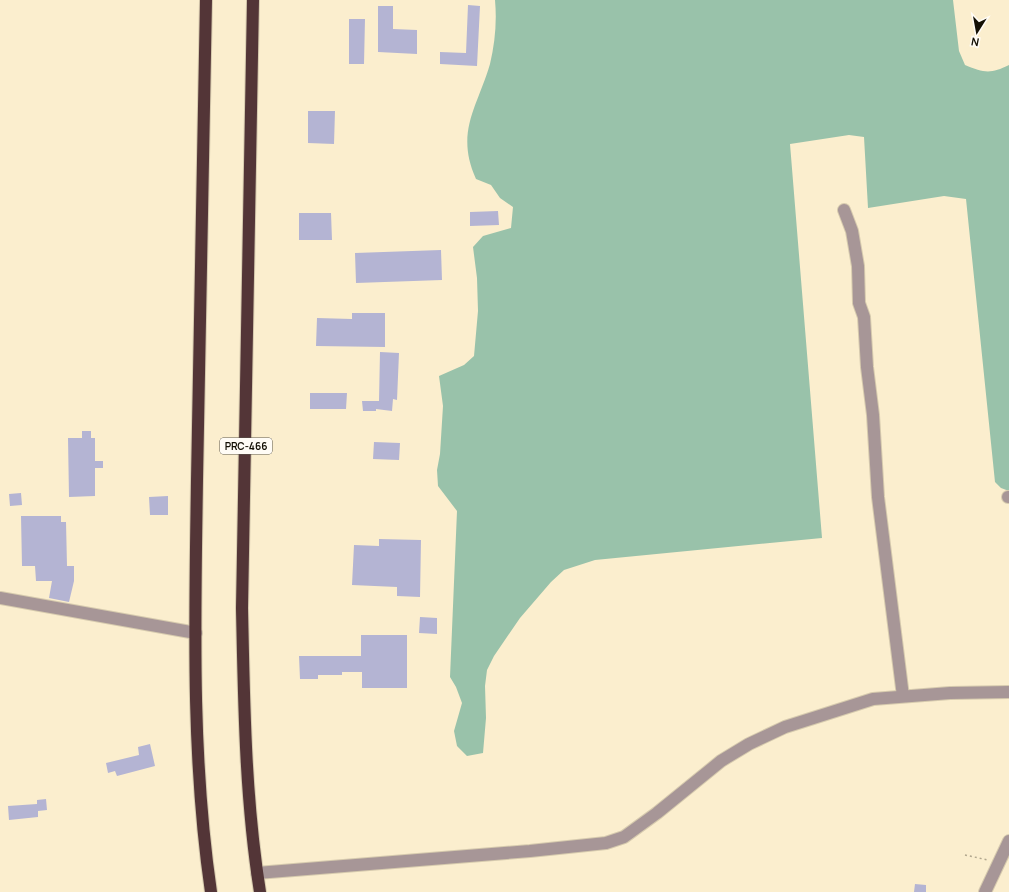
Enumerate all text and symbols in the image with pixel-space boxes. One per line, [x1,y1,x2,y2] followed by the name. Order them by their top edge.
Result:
[957,12,997,52] north arrow
[970,34,980,50] text: N
[220,438,272,454] road number: PRC-466

